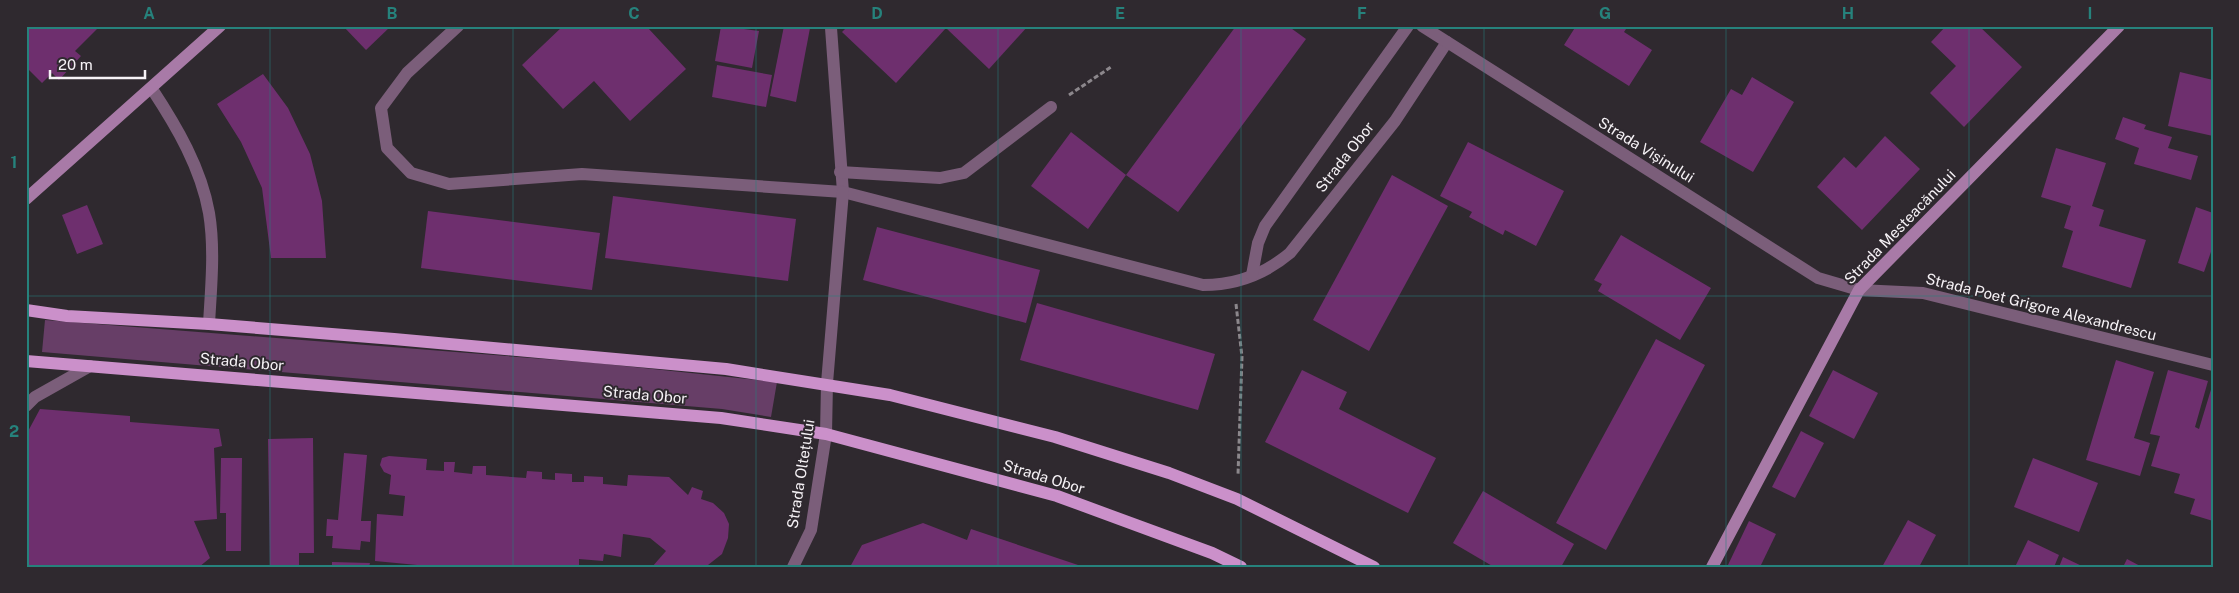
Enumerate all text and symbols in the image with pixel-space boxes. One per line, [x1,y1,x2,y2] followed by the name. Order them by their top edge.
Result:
[143,4,155,23] text: A
[387,4,398,23] text: B
[628,4,640,23] text: C
[871,4,883,23] text: D
[1115,4,1125,23] text: E
[1357,4,1367,23] text: F
[1599,4,1611,23] text: G
[1842,4,1854,23] text: H
[2088,4,2092,23] text: I
[50,48,145,80] scale bar
[58,56,93,73] text: 20 m
[1595,113,1697,186] street label: Strada Vișinului
[1312,118,1377,195] street label: Strada Obor
[11,153,17,172] text: 1
[1841,166,1959,287] street label: Strada Mesteacănului
[1924,270,2158,343] street label: Strada Poet Grigore Alexandrescu
[199,349,285,374] street label: Strada Obor
[602,382,688,407] street label: Strada Obor
[783,418,818,530] street label: Strada Oltețului
[9,422,19,441] text: 2
[1001,456,1087,497] street label: Strada Obor

